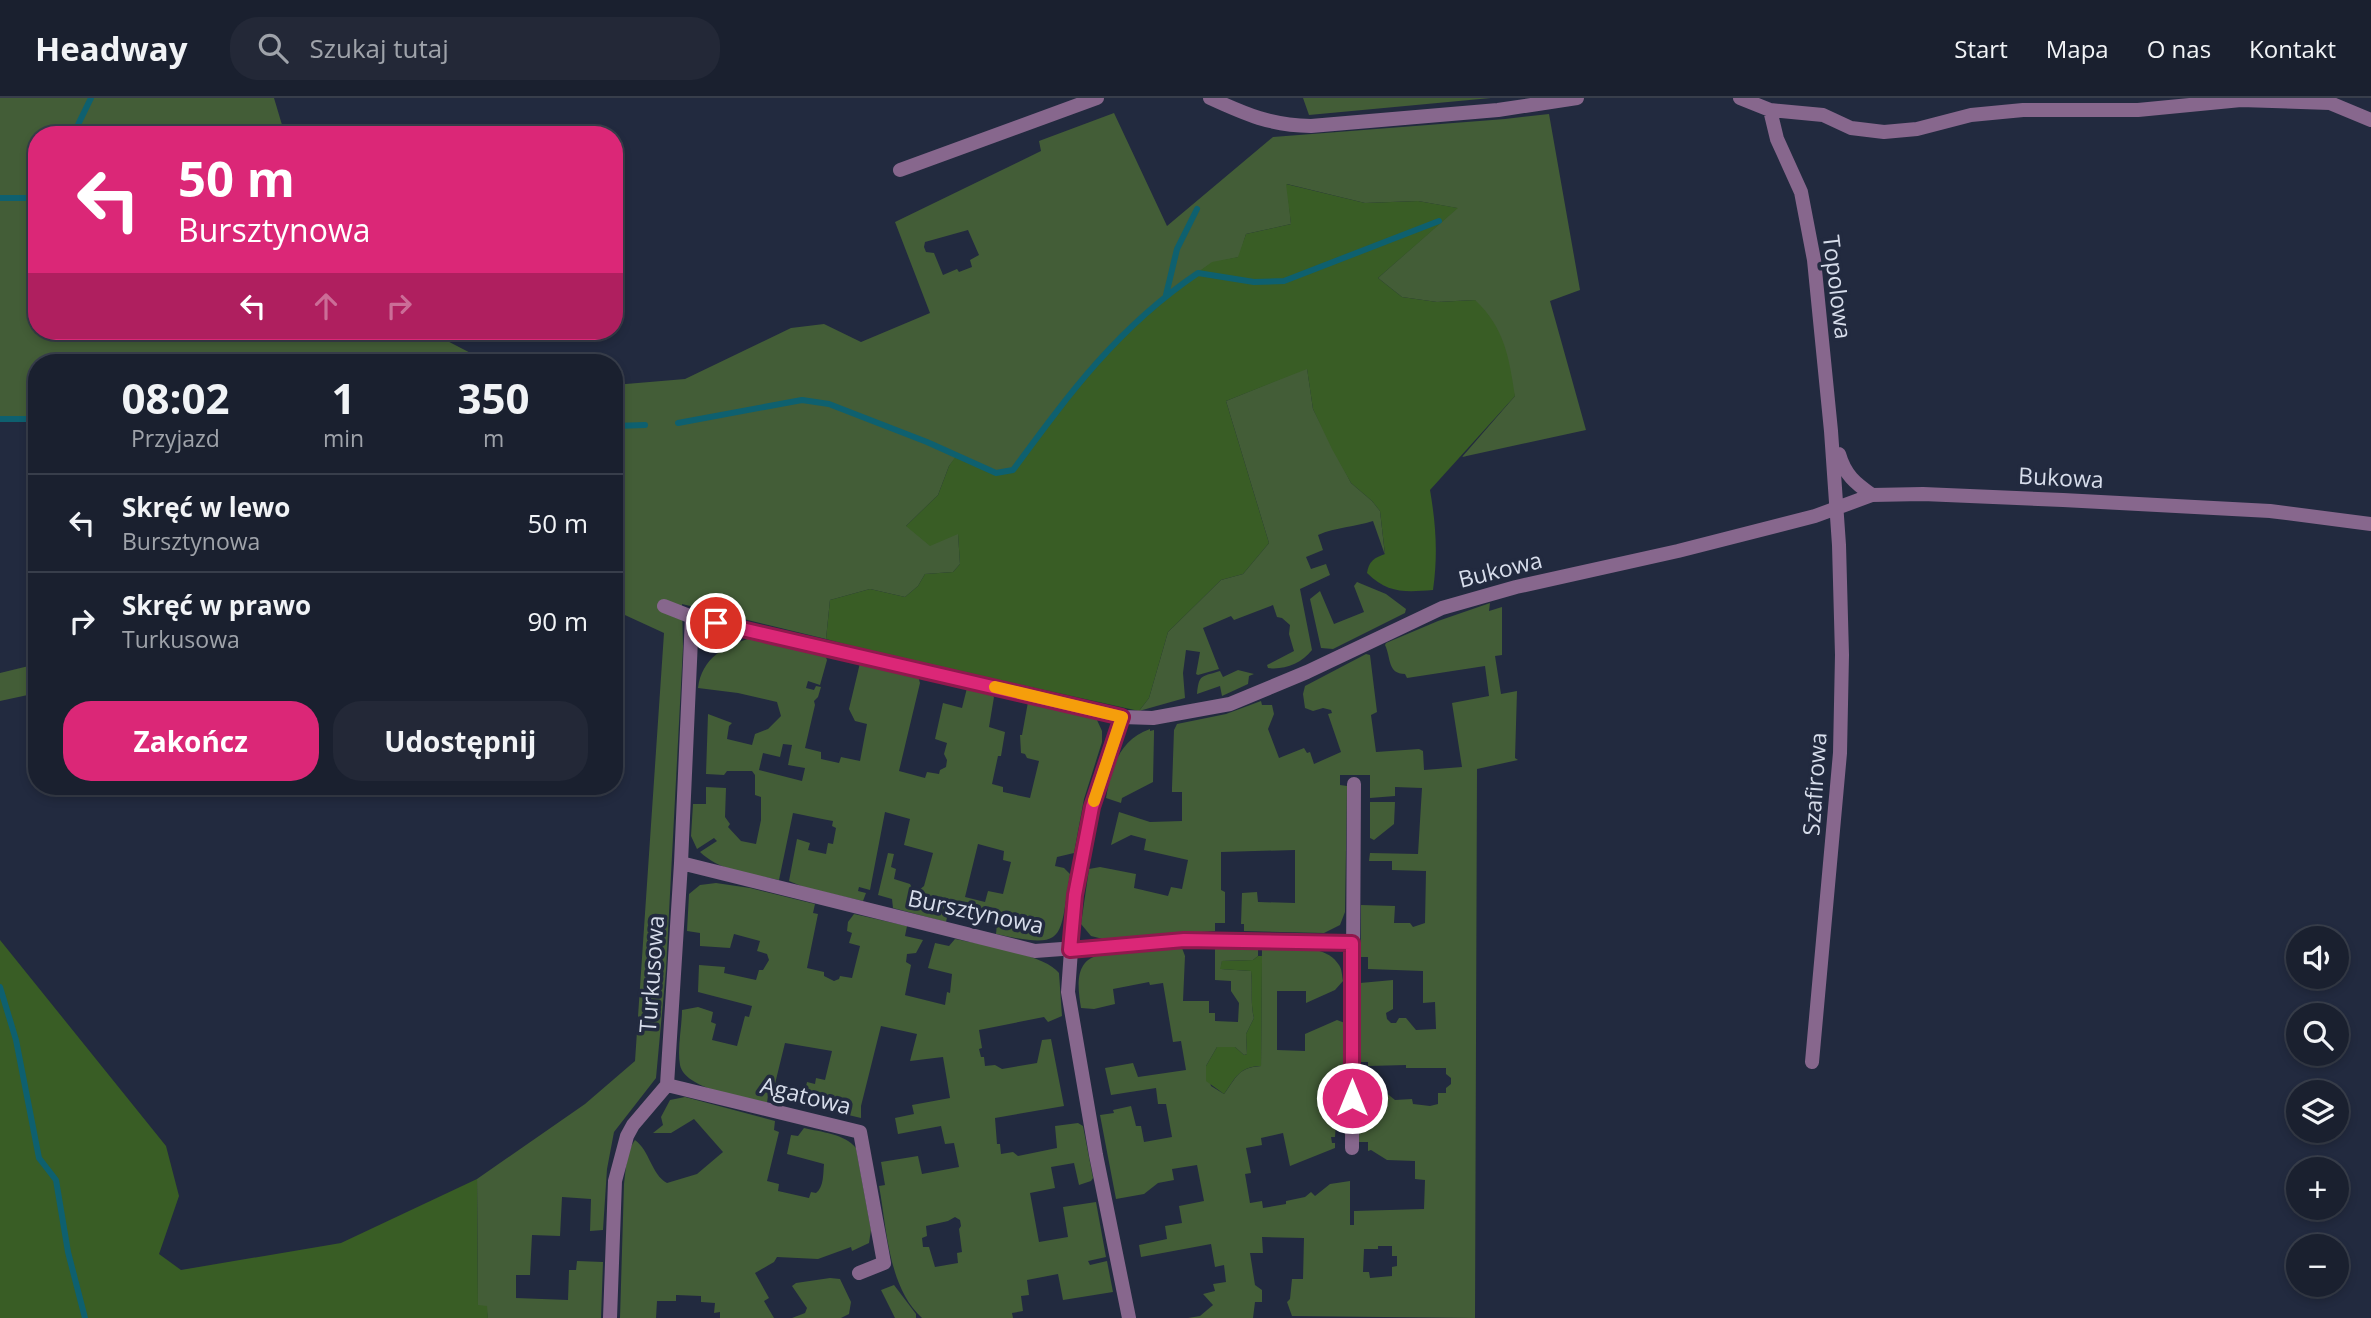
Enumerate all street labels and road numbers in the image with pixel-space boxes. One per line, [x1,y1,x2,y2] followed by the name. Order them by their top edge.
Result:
[1816,233,1860,341] street label: Topolowa
[2017,459,2105,495] street label: Bukowa
[1455,543,1545,595] street label: Bukowa
[1794,731,1834,837] street label: Szafirowa
[905,881,1047,941] street label: Bursztynowa
[631,914,671,1034] street label: Turkusowa
[757,1068,855,1122] street label: Agatowa

